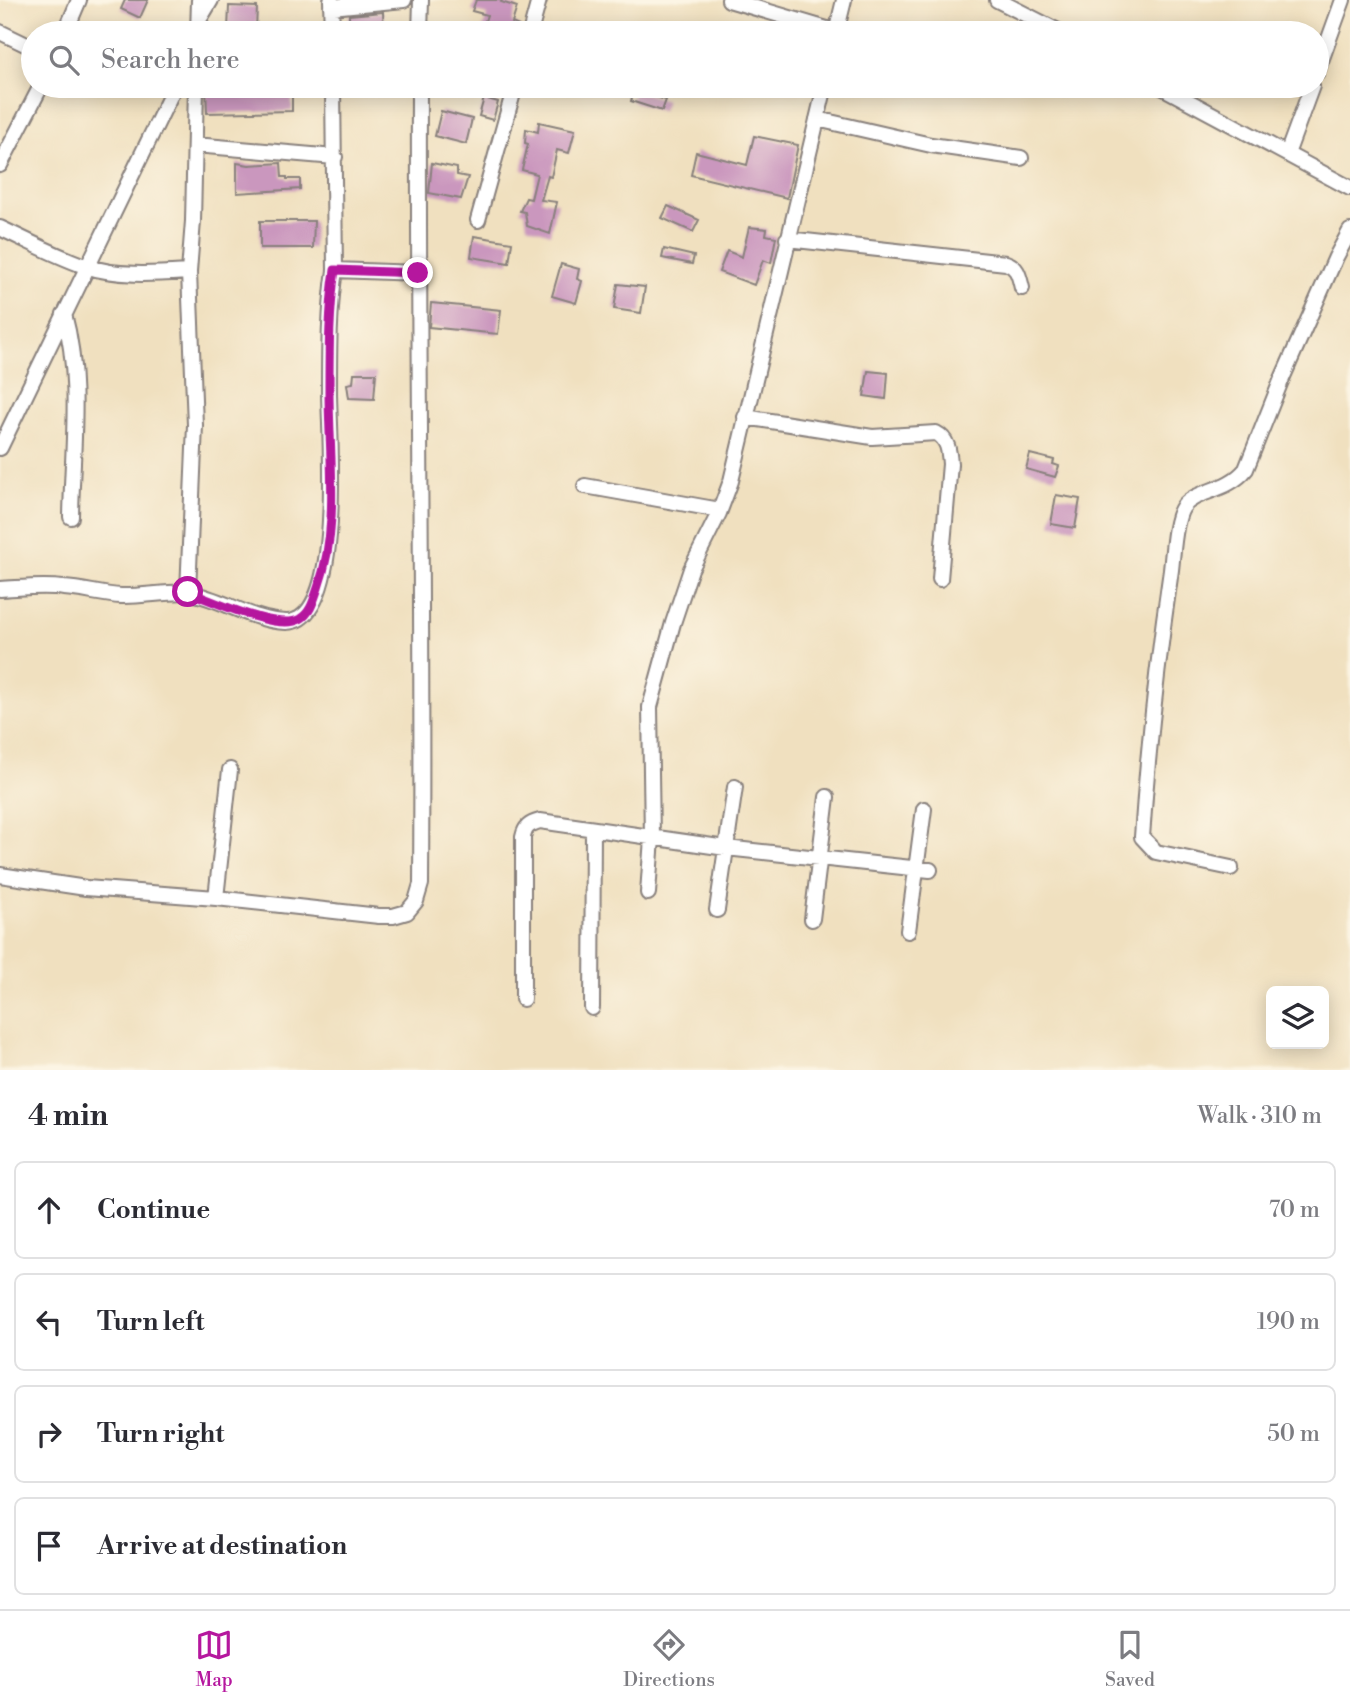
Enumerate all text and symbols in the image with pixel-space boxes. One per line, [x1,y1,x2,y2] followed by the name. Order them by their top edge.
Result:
[21,21,1329,98] search box
[45,41,83,79] icon: search
[101,44,240,76] text: Search here
[402,257,433,288] route end
[172,576,203,607] route start
[1266,986,1329,1049] map controls
[1266,986,1329,1049] button: layers
[28,1097,108,1135] text: 4 min
[1197,1102,1322,1130] text: Walk · 310 m
[30,1191,68,1229] icon: ahead
[97,1194,210,1226] text: Continue
[1269,1196,1320,1224] text: 70 m
[30,1303,68,1341] icon: left
[97,1306,205,1338] text: Turn left
[1257,1308,1320,1336] text: 190 m
[30,1415,68,1453] icon: right
[97,1418,225,1450] text: Turn right
[1267,1420,1320,1448] text: 50 m
[30,1527,68,1565] icon: arrive
[97,1530,347,1562] text: Arrive at destination
[195,1626,233,1692] tab: Map
[623,1626,715,1692] tab: Directions
[1105,1626,1155,1692] tab: Saved

